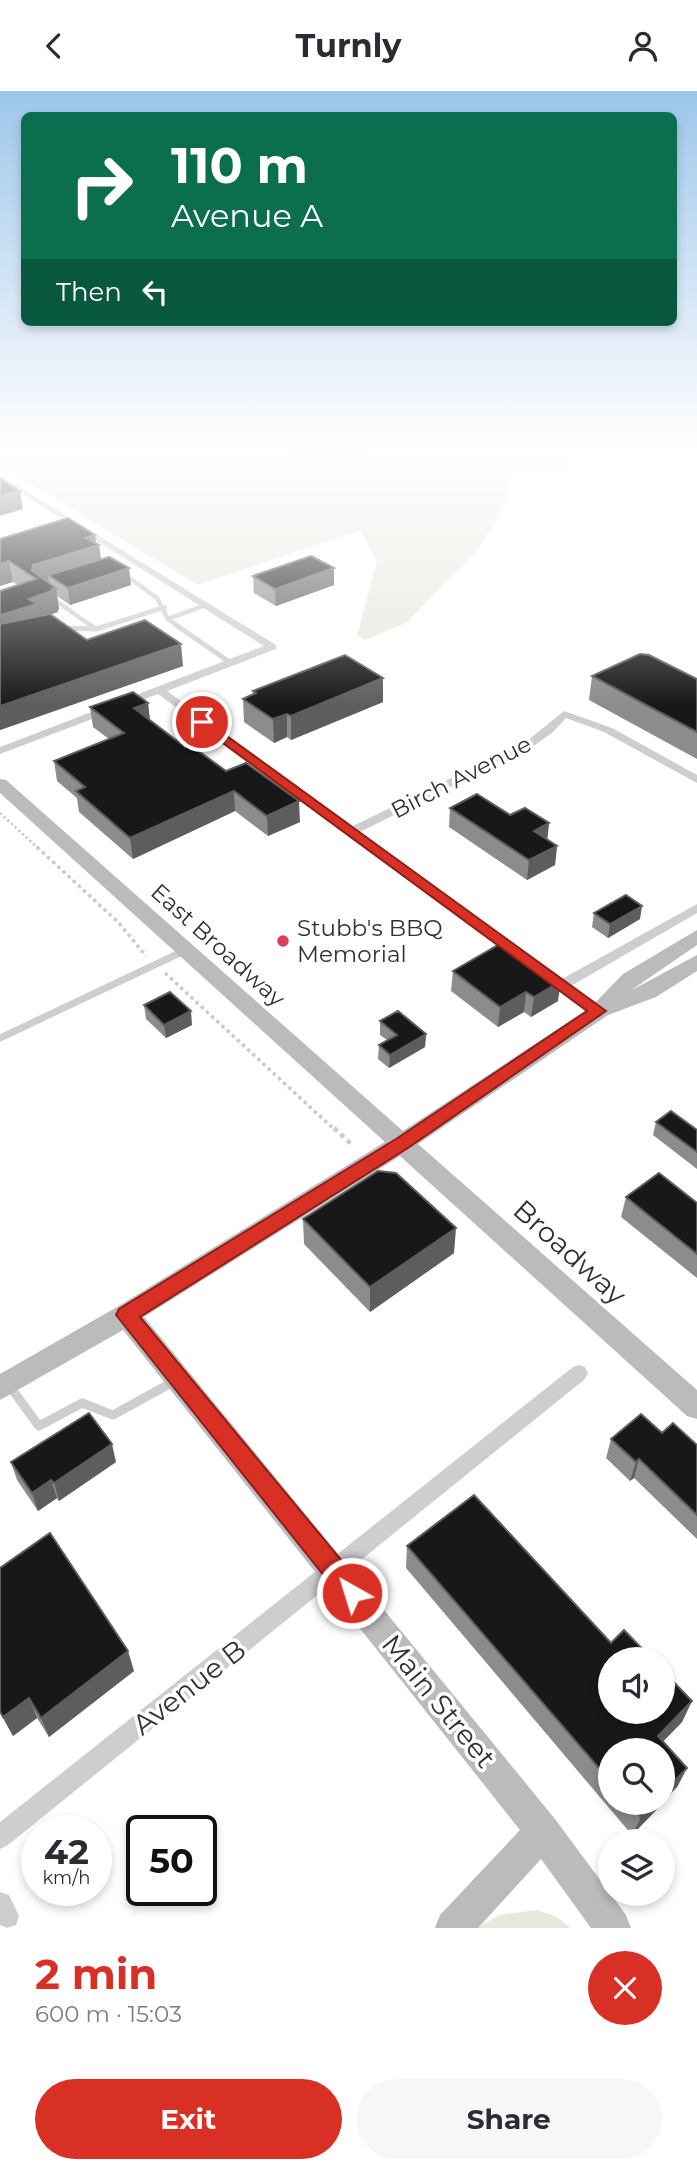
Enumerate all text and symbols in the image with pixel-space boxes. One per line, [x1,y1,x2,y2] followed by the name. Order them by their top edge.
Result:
[296,26,401,65] text: Turnly
[35,27,73,65] icon: back
[624,27,662,65] icon: person
[171,136,308,195] text: 110 m
[56,140,147,231] icon: right
[171,196,323,235] text: Avenue A
[136,273,174,311] icon: left
[56,276,122,308] text: Then
[172,692,232,752] pin
[183,703,221,741] icon: arrive
[386,730,536,824] street label: Birch Avenue
[145,878,291,1013] street label: East Broadway
[297,914,443,968] place label: Stubb's BBQ Memorial
[275,933,291,949] marker: Stubb's BBQ Memorial
[507,1192,634,1312] street label: Broadway
[315,1556,389,1630] position arrow
[375,1627,503,1775] street label: Main Street
[126,1632,252,1742] street label: Avenue B
[598,1647,675,1906] map controls
[598,1647,675,1724] button: sound
[598,1738,675,1815] button: search
[126,1815,217,1906] speed limit sign: 50
[598,1829,675,1906] button: layers
[44,1830,89,1873] text: 42
[42,1867,91,1889] text: km/h
[35,1948,157,2000] text: 2 min
[588,1951,662,2025] button: close
[35,2000,182,2028] text: 600 m · 15:03
[35,2079,342,2159] button: Exit
[356,2079,662,2159] button: Share

